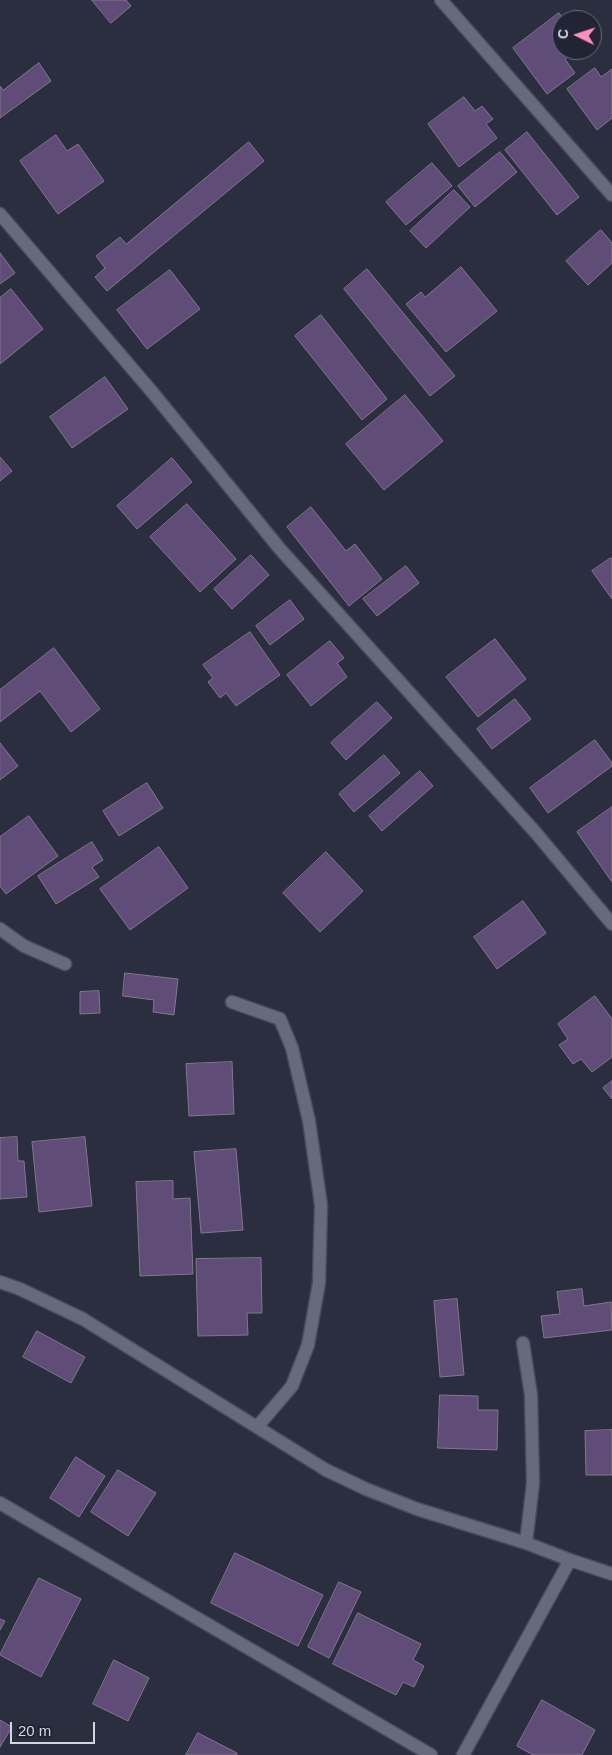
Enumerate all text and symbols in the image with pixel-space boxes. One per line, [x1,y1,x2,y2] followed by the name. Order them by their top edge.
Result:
[552,10,602,60] north arrow
[555,28,571,40] text: С
[12,1712,98,1744] scale bar
[18,1722,51,1739] text: 20 m

